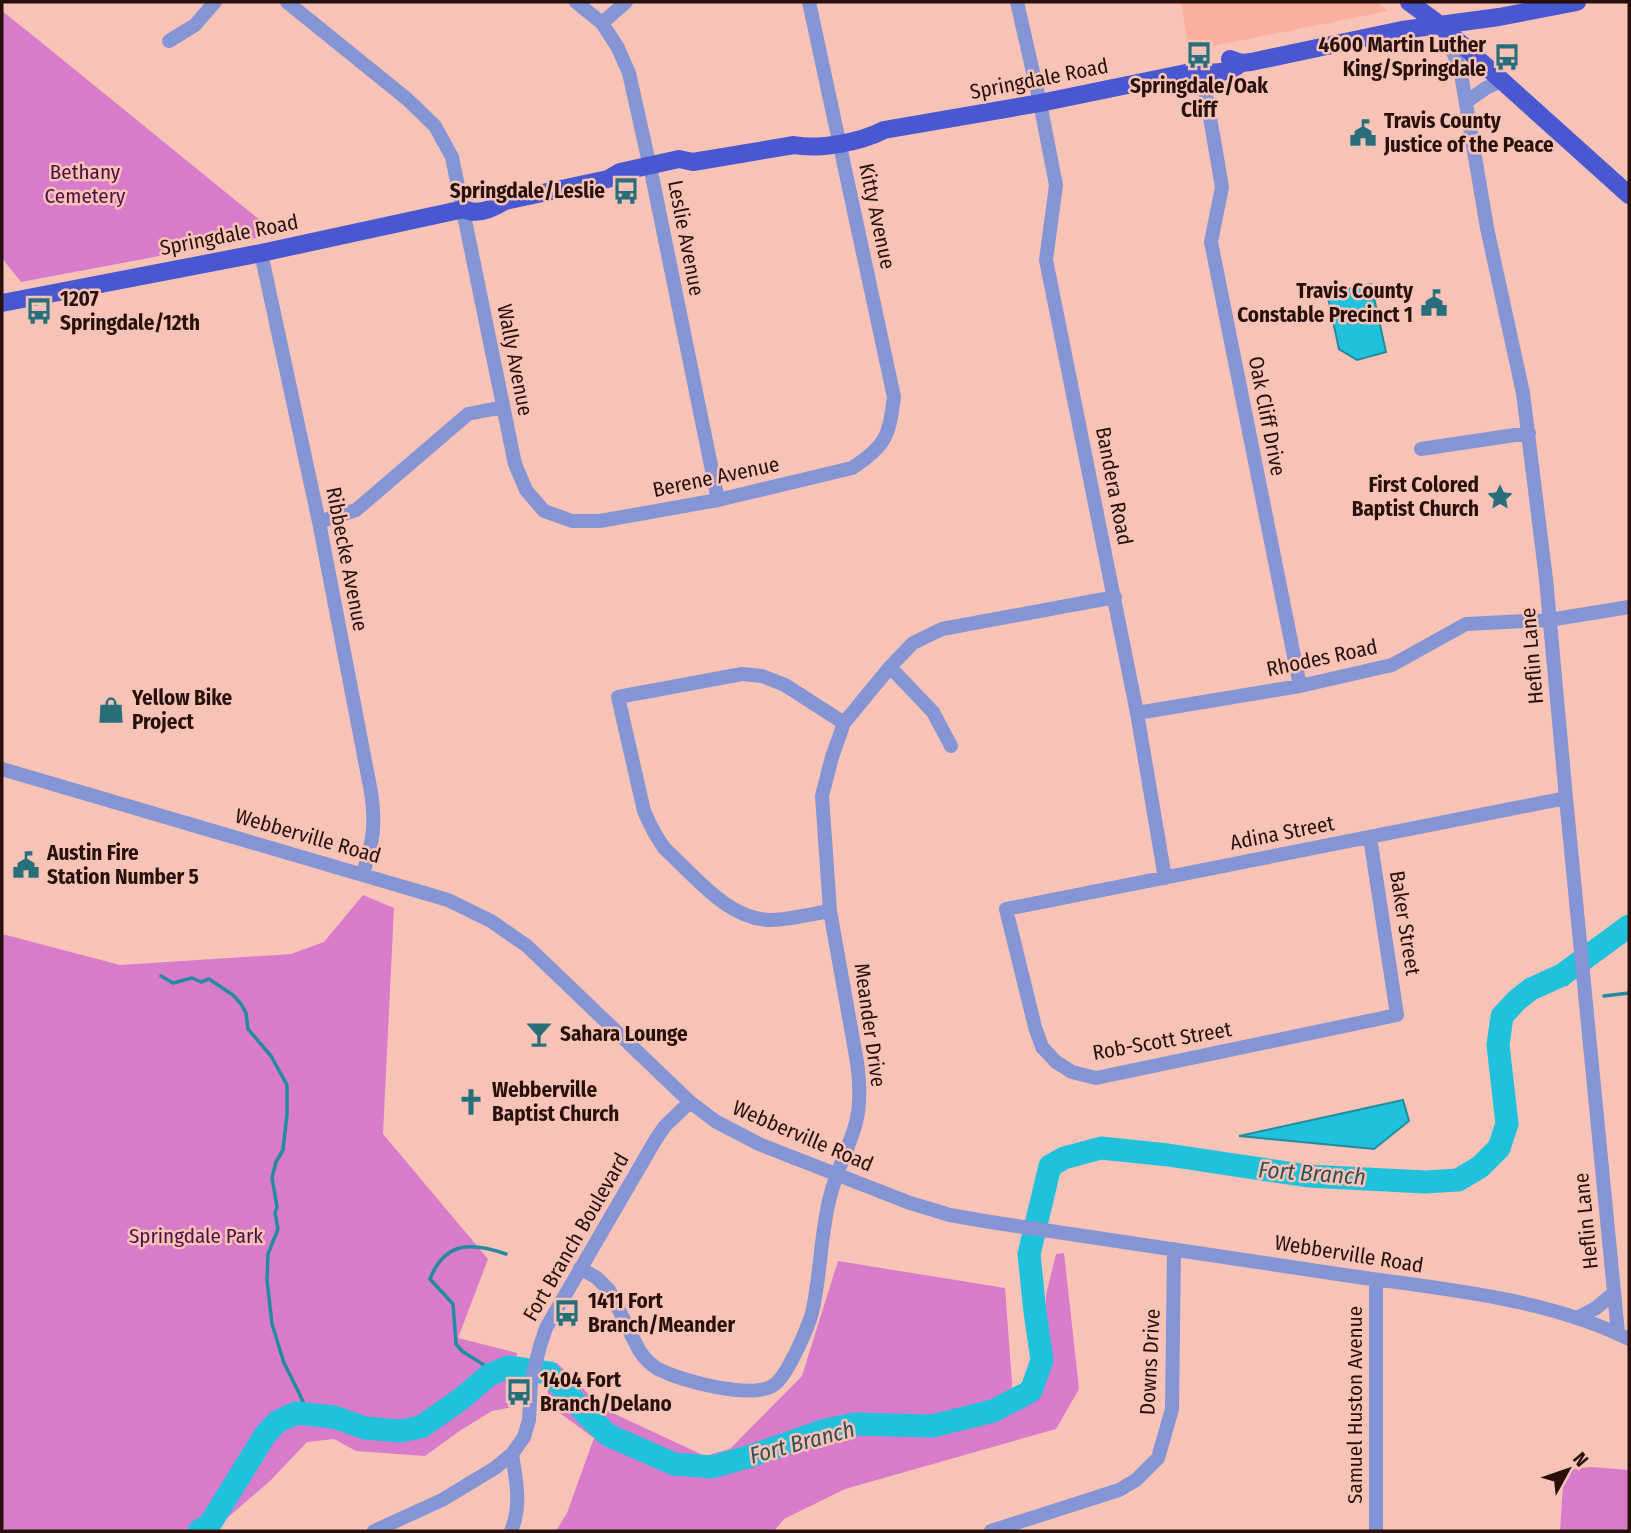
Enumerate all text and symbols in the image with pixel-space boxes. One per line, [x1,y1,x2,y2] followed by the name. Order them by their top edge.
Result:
[1318,32,1486,82] place label: 4600 Martin Luther King/Springdale
[1184,40,1214,70] bus stop icon: Springdale/Oak Cliff
[1492,42,1522,72] bus stop icon: 4600 Martin Luther King/Springdale
[968,53,1110,105] street label: Springdale Road
[1130,73,1268,123] place label: Springdale/Oak Cliff
[1383,108,1554,158] place label: Travis County Justice of the Peace
[1348,118,1378,148] public building icon: Travis County Justice of the Peace
[45,159,126,209] park label: Bethany Cemetery
[853,161,901,271] street label: Kitty Avenue
[611,176,641,206] bus stop icon: Springdale/Leslie
[450,178,605,204] place label: Springdale/Leslie
[662,178,710,298] street label: Leslie Avenue
[158,209,300,261] street label: Springdale Road
[1237,278,1414,328] place label: Travis County Constable Precinct 1
[60,286,200,336] place label: 1207 Springdale/12th
[1419,288,1449,318] public building icon: Travis County Constable Precinct 1
[24,296,54,326] bus stop icon: 1207 Springdale/12th
[491,302,539,418] street label: Wally Avenue
[1243,354,1291,478] street label: Oak Cliff Drive
[1090,425,1138,547] street label: Bandera Road
[650,451,782,503] street label: Berene Avenue
[1352,472,1479,522] place label: First Colored Baptist Church
[1485,482,1515,512] place icon: First Colored Baptist Church
[320,485,374,633] street label: Ribbecke Avenue
[1515,607,1549,705] street label: Heflin Lane
[1264,634,1380,682] street label: Rhodes Road
[131,685,233,735] place label: Yellow Bike Project
[96,695,126,725] shop icon: Yellow Bike Project
[232,803,384,869] street label: Webberville Road
[1228,810,1336,856] street label: Adina Street
[46,840,199,890] place label: Austin Fire Station Number 5
[11,850,41,880] public building icon: Austin Fire Station Number 5
[1384,869,1426,977] street label: Baker Street
[848,961,892,1089] street label: Meander Drive
[1090,1016,1234,1066] street label: Rob-Scott Street
[524,1019,554,1049] bar icon: Sahara Lounge
[560,1021,688,1047] place label: Sahara Lounge
[492,1077,619,1127] place label: Webberville Baptist Church
[456,1087,486,1117] church icon: Webberville Baptist Church
[729,1095,877,1177] street label: Webberville Road
[517,1148,635,1326] street label: Fort Branch Boulevard
[1257,1155,1367,1191] water label: Fort Branch
[1568,1172,1604,1270] street label: Heflin Lane
[129,1223,263,1249] park label: Springdale Park
[1273,1229,1425,1279] street label: Webberville Road
[588,1288,735,1338] place label: 1411 Fort Branch/Meander
[552,1298,582,1328] bus stop icon: 1411 Fort Branch/Meander
[1342,1306,1368,1504] street label: Samuel Huston Avenue
[1134,1308,1166,1416] street label: Downs Drive
[540,1367,672,1417] place label: 1404 Fort Branch/Delano
[504,1377,534,1407] bus stop icon: 1404 Fort Branch/Delano
[746,1415,858,1469] water label: Fort Branch
[1533,1435,1603,1505] north arrow
[1568,1448,1593,1471] text: N

